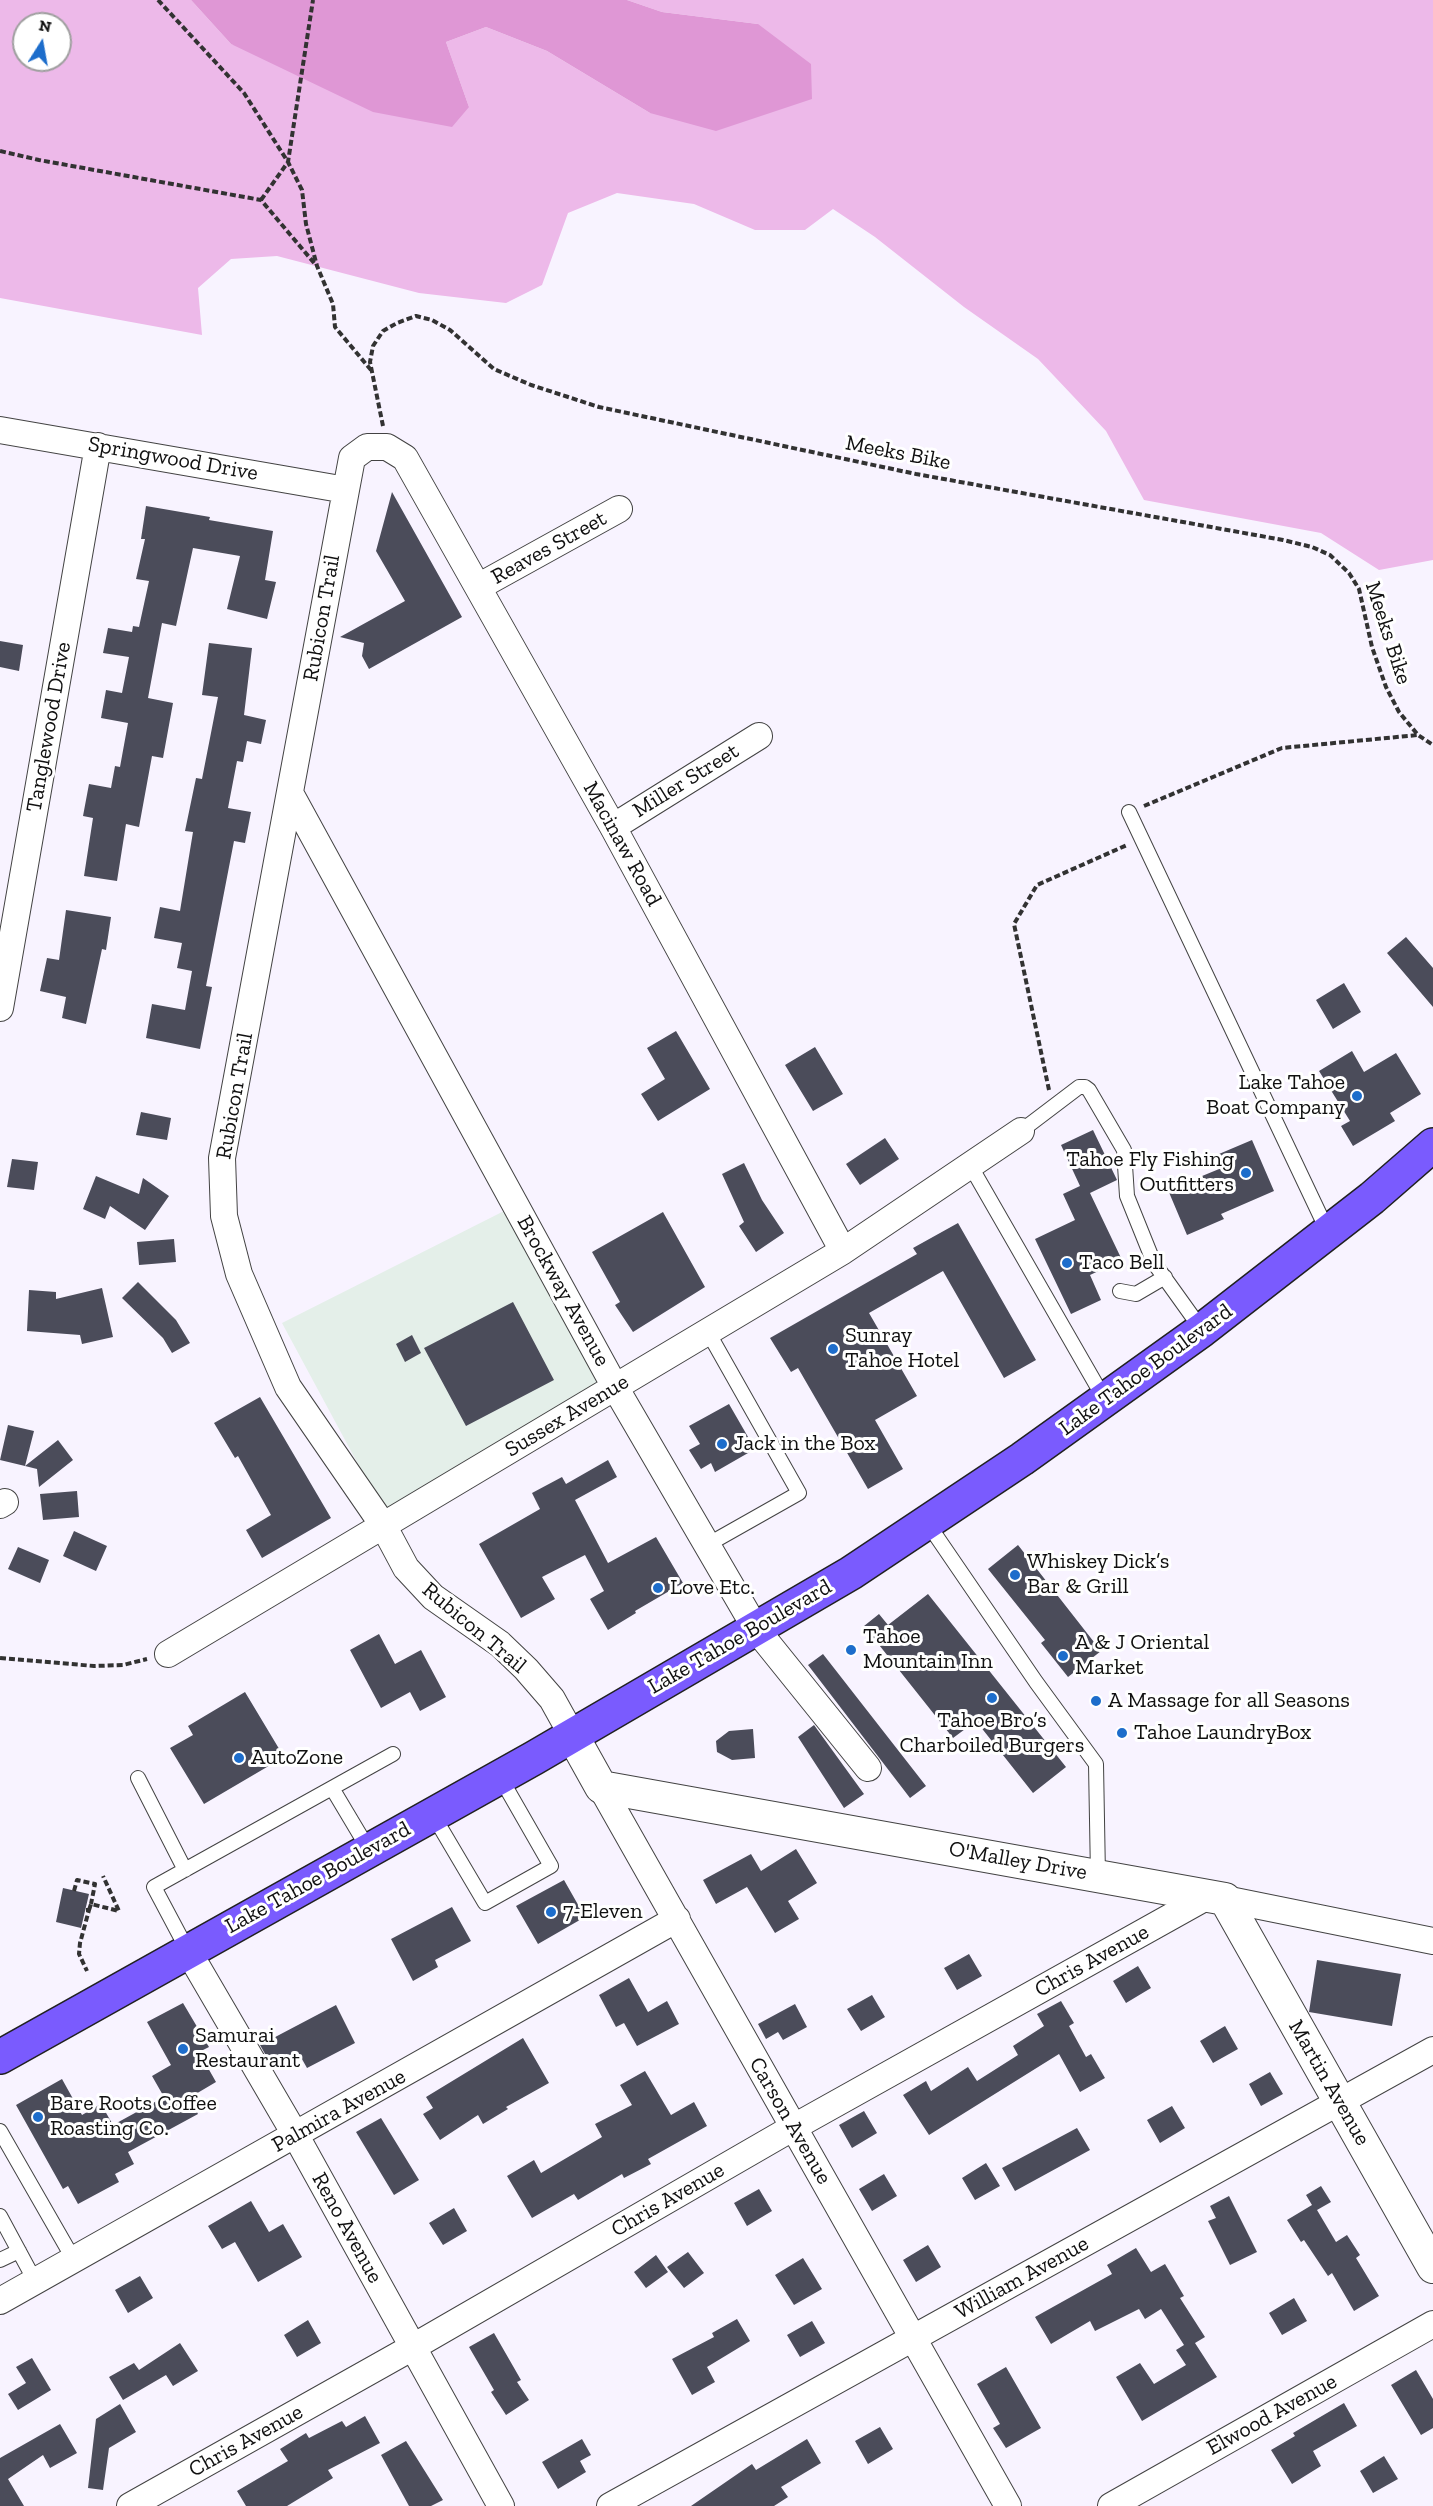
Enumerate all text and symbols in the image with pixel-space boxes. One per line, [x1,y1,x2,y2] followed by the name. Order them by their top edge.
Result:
[12,12,72,72] north arrow
[37,15,53,36] text: N
[843,430,953,476] street label: Meeks Bike
[86,431,260,487] street label: Springwood Drive
[487,506,611,590] street label: Reaves Street
[298,553,346,683] street label: Rubicon Trail
[1359,578,1417,688] street label: Meeks Bike
[21,640,77,814] street label: Tanglewood Drive
[628,738,744,824] street label: Miller Street
[577,777,667,911] street label: Macinaw Road
[211,1031,259,1161] street label: Rubicon Trail
[1206,1070,1345,1122] place label: Lake Tahoe Boat Company
[1350,1089,1364,1103] marker: Lake Tahoe Boat Company
[1066,1147,1234,1198] place label: Tahoe Fly Fishing Outfitters
[1239,1166,1253,1180] marker: Tahoe Fly Fishing Outfitters
[511,1211,615,1371] street label: Brockway Avenue
[1079,1250,1164,1276] place label: Taco Bell
[1060,1256,1074,1270] marker: Taco Bell
[1054,1298,1238,1442] street label: Lake Tahoe Boulevard
[845,1323,959,1374] place label: Sunray Tahoe Hotel
[826,1342,840,1356] marker: Sunray Tahoe Hotel
[500,1369,634,1463] street label: Sussex Avenue
[734,1431,876,1457] place label: Jack in the Box
[715,1437,729,1451] marker: Jack in the Box
[1027,1549,1169,1600] place label: Whiskey Dick’s Bar & Grill
[1008,1568,1022,1582] marker: Whiskey Dick’s Bar & Grill
[644,1574,836,1700] street label: Lake Tahoe Boulevard
[670,1575,755,1601] place label: Love Etc.
[416,1577,532,1679] street label: Rubicon Trail
[651,1581,665,1595] marker: Love Etc.
[863,1624,993,1676] place label: Tahoe Mountain Inn
[1075,1630,1209,1682] place label: A & J Oriental Market
[844,1643,858,1657] marker: Tahoe Mountain Inn
[1056,1649,1070,1663] marker: A & J Oriental Market
[1108,1688,1350,1714] place label: A Massage for all Seasons
[985,1691,999,1705] marker: Tahoe Bro’s Charboiled Burgers
[1089,1694,1103,1708] marker: A Massage for all Seasons
[900,1708,1084,1760] place label: Tahoe Bro’s Charboiled Burgers
[1134,1720,1311,1746] place label: Tahoe LaundryBox
[1115,1726,1129,1740] marker: Tahoe LaundryBox
[251,1745,343,1771] place label: AutoZone
[232,1751,246,1765] marker: AutoZone
[221,1816,415,1940] street label: Lake Tahoe Boulevard
[947,1836,1089,1886] street label: O'Malley Drive
[563,1899,642,1925] place label: 7-Eleven
[544,1905,558,1919] marker: 7-Eleven
[1030,1919,1154,2003] street label: Chris Avenue
[1282,2015,1376,2151] street label: Martin Avenue
[195,2023,300,2074] place label: Samurai Restaurant
[176,2042,190,2056] marker: Samurai Restaurant
[743,2053,837,2189] street label: Carson Avenue
[268,2063,410,2159] street label: Palmira Avenue
[50,2091,217,2142] place label: Bare Roots Coffee Roasting Co.
[31,2110,45,2124] marker: Bare Roots Coffee Roasting Co.
[607,2157,729,2243] street label: Chris Avenue
[306,2168,388,2288] street label: Reno Avenue
[951,2230,1093,2326] street label: William Avenue
[1202,2368,1342,2462] street label: Elwood Avenue
[184,2399,308,2483] street label: Chris Avenue

